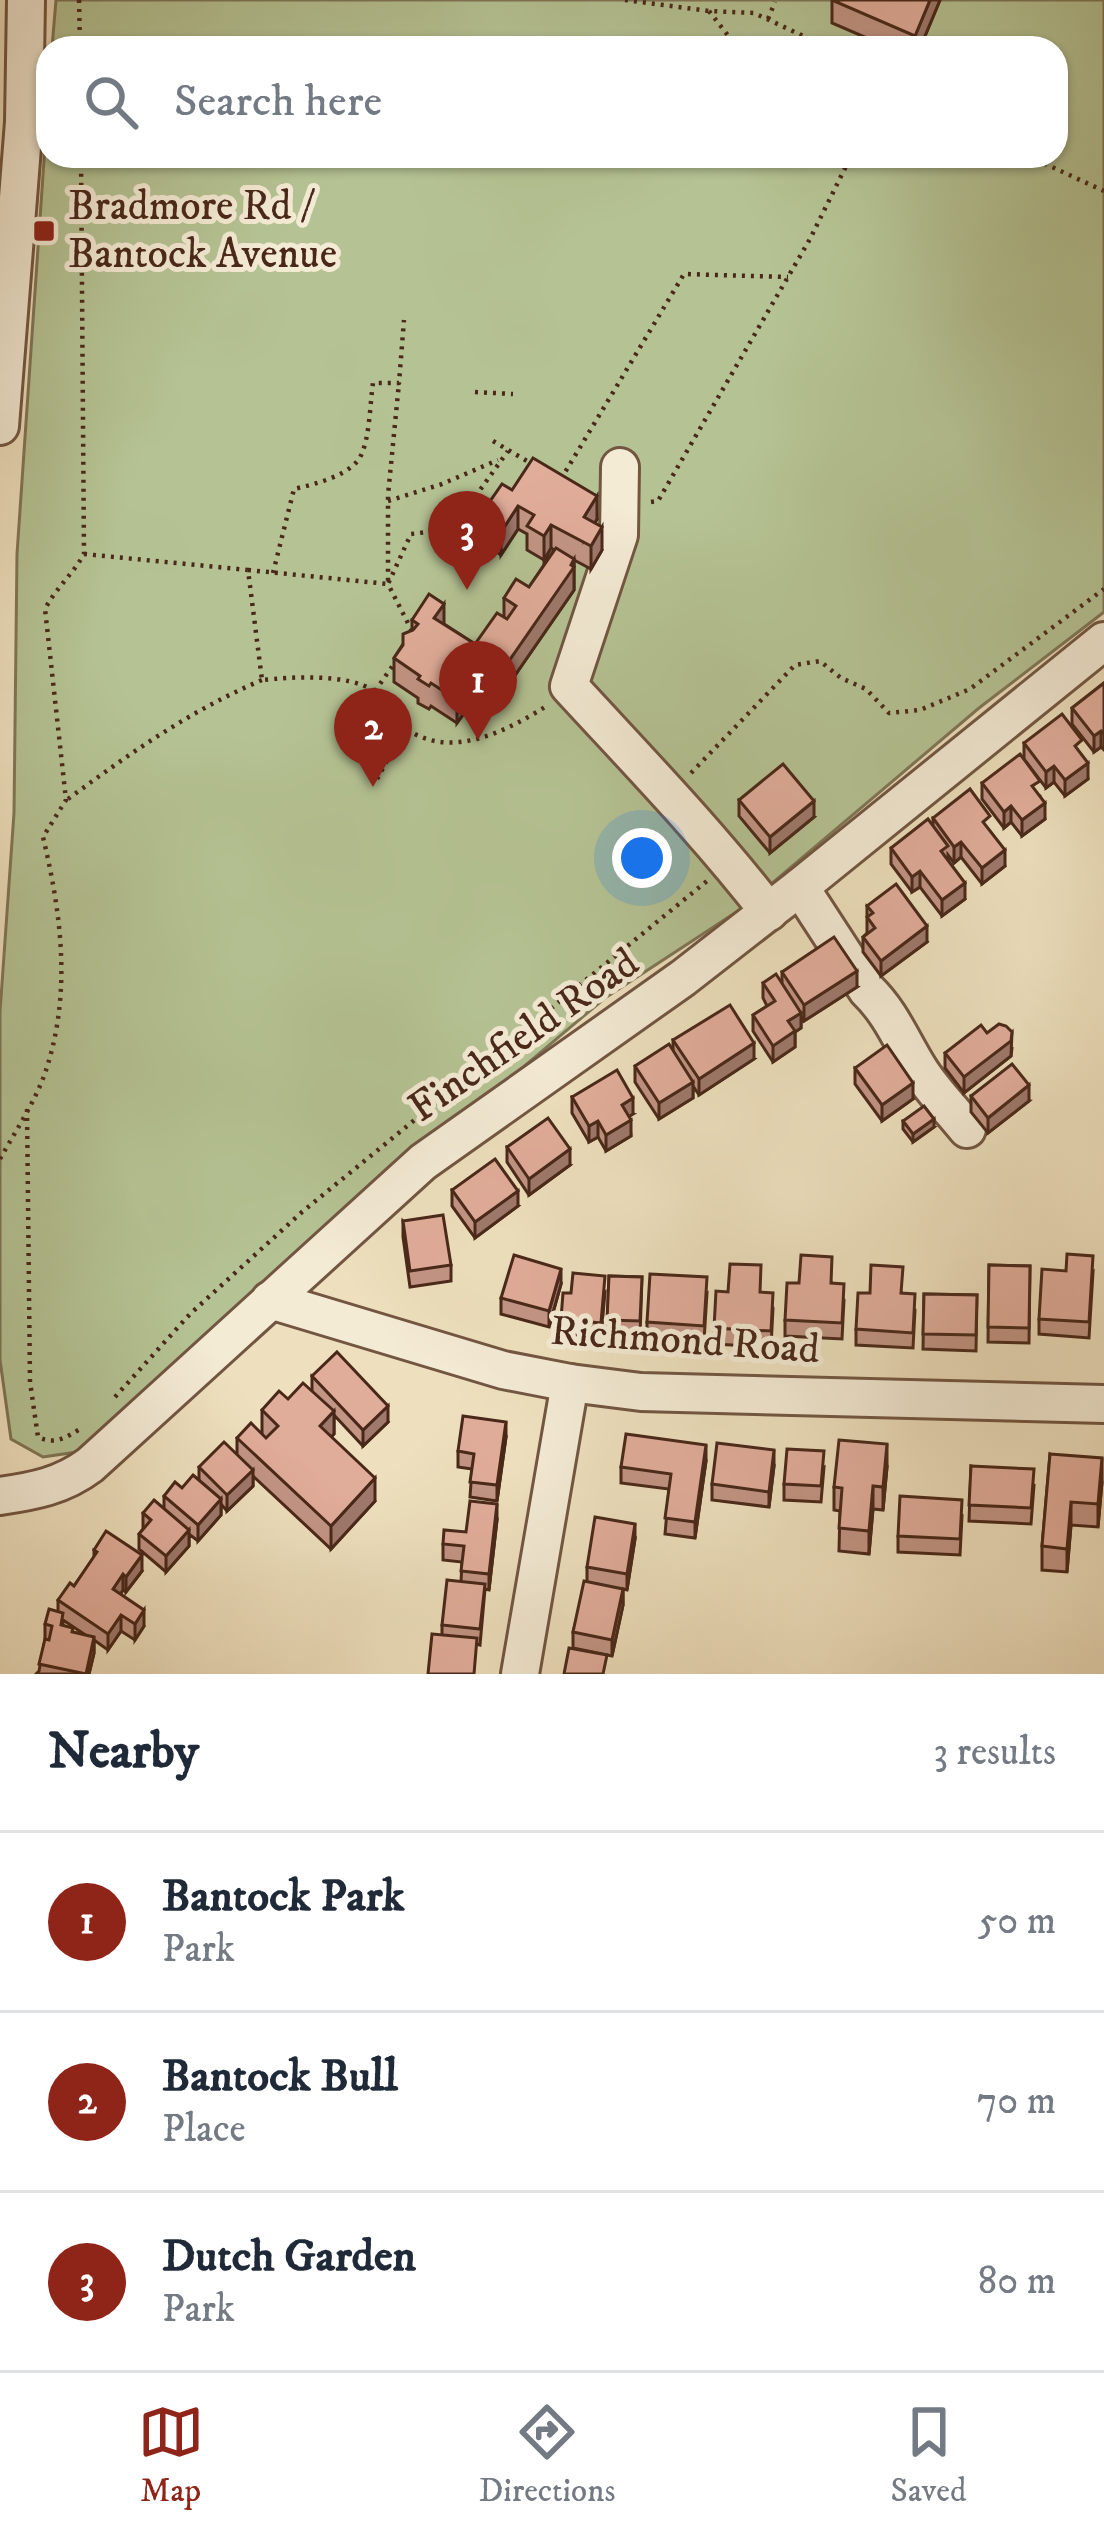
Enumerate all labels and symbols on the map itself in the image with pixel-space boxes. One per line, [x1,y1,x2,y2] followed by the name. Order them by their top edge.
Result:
[68,181,337,281] place label: Bradmore Rd / Bantock Avenue
[31,218,57,244] marker: Bradmore Rd / Bantock Avenue
[428,491,506,590] pin: 3
[439,641,517,740] pin: 1
[334,688,412,787] pin: 2
[612,828,672,888] your location
[399,938,649,1134] street label: Finchfield Road
[549,1306,821,1376] street label: Richmond Road

